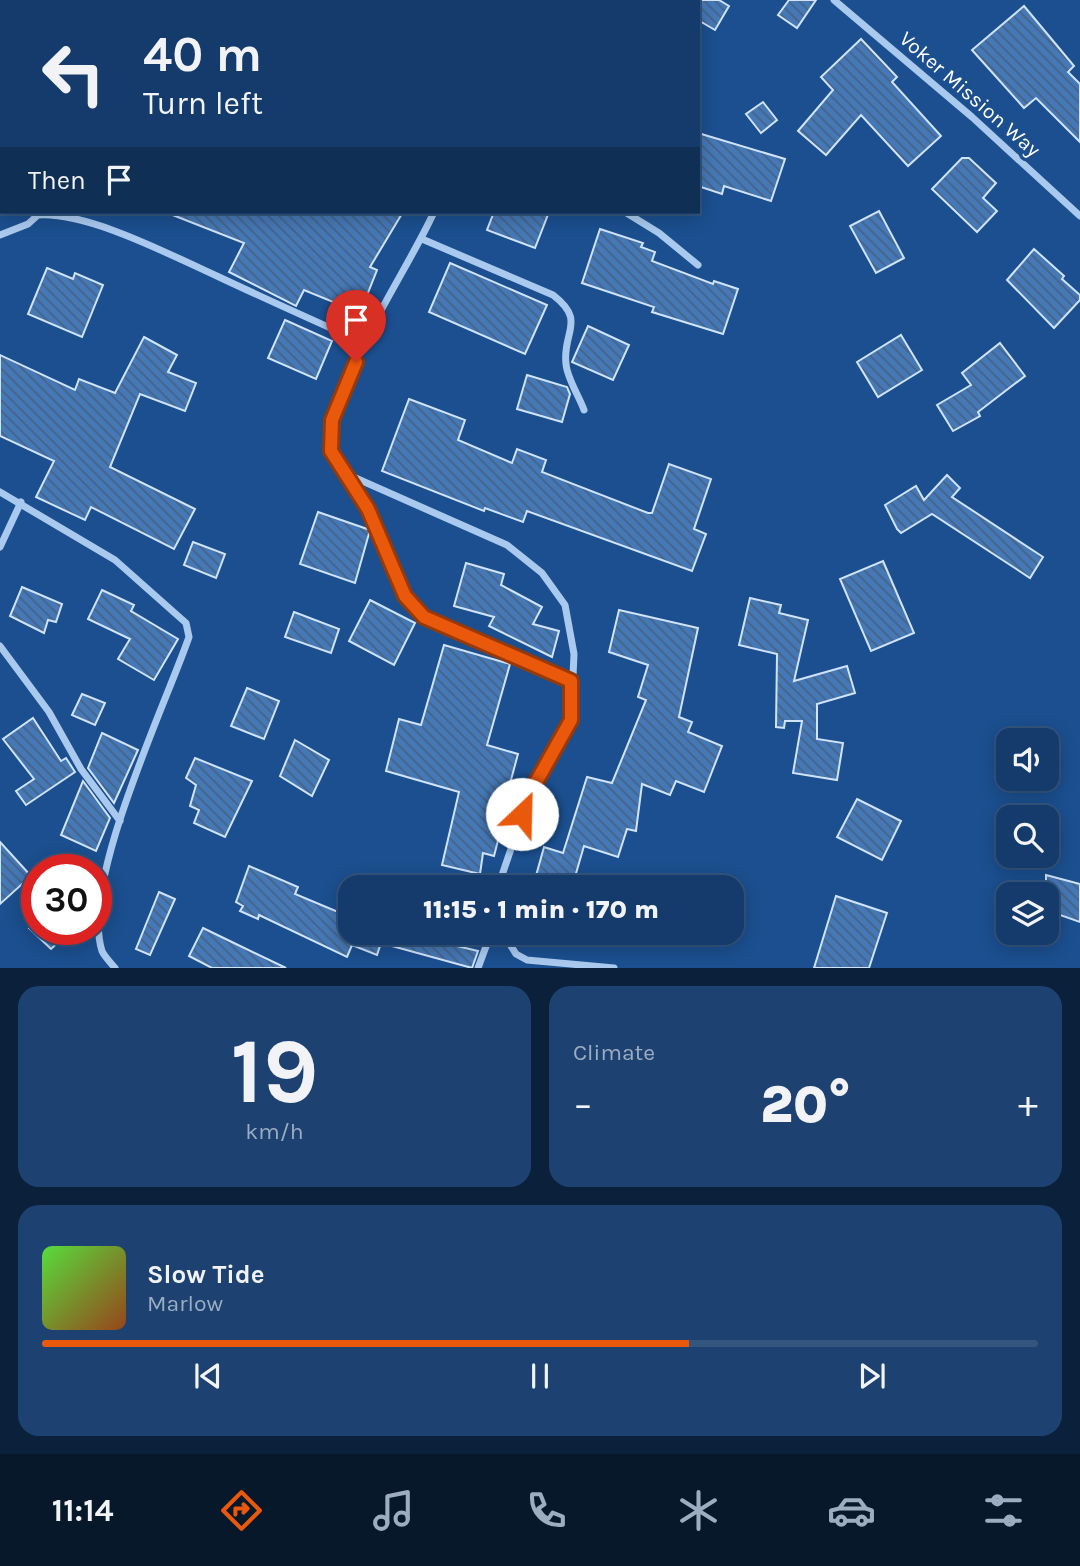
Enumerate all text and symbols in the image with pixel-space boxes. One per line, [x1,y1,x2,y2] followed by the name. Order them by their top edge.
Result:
[143,26,262,83] text: 40 m
[895,26,1045,162] street label: Voker Mission Way
[28,28,119,119] icon: left
[143,85,263,122] text: Turn left
[100,161,138,199] icon: arrive
[28,165,86,196] text: Then
[326,290,386,362] pin
[337,301,375,339] icon: arrive
[996,728,1059,945] map controls
[996,728,1059,791] button: sound
[485,777,559,851] position arrow
[996,805,1059,868] button: search
[21,854,112,945] speed limit sign: 30
[996,882,1059,945] button: layers
[423,894,659,925] text: 11:15 · 1 min · 170 m
[231,1019,318,1125] text: 19
[573,1039,655,1066] text: Climate
[760,1074,851,1135] text: 20°
[573,1082,593,1127] text: −
[1018,1082,1038,1127] text: +
[245,1118,304,1145] text: km/h
[147,1259,265,1290] text: Slow Tide
[147,1290,223,1317] text: Marlow
[189,1357,227,1395] icon: previous
[521,1357,559,1395] icon: pause
[853,1357,891,1395] icon: next
[217,1486,266,1535] icon: directions
[369,1486,418,1535] icon: music
[522,1486,571,1535] icon: phone
[674,1486,723,1535] icon: climate
[827,1486,876,1535] icon: car
[979,1486,1028,1535] icon: filters
[52,1492,114,1529] text: 11:14

